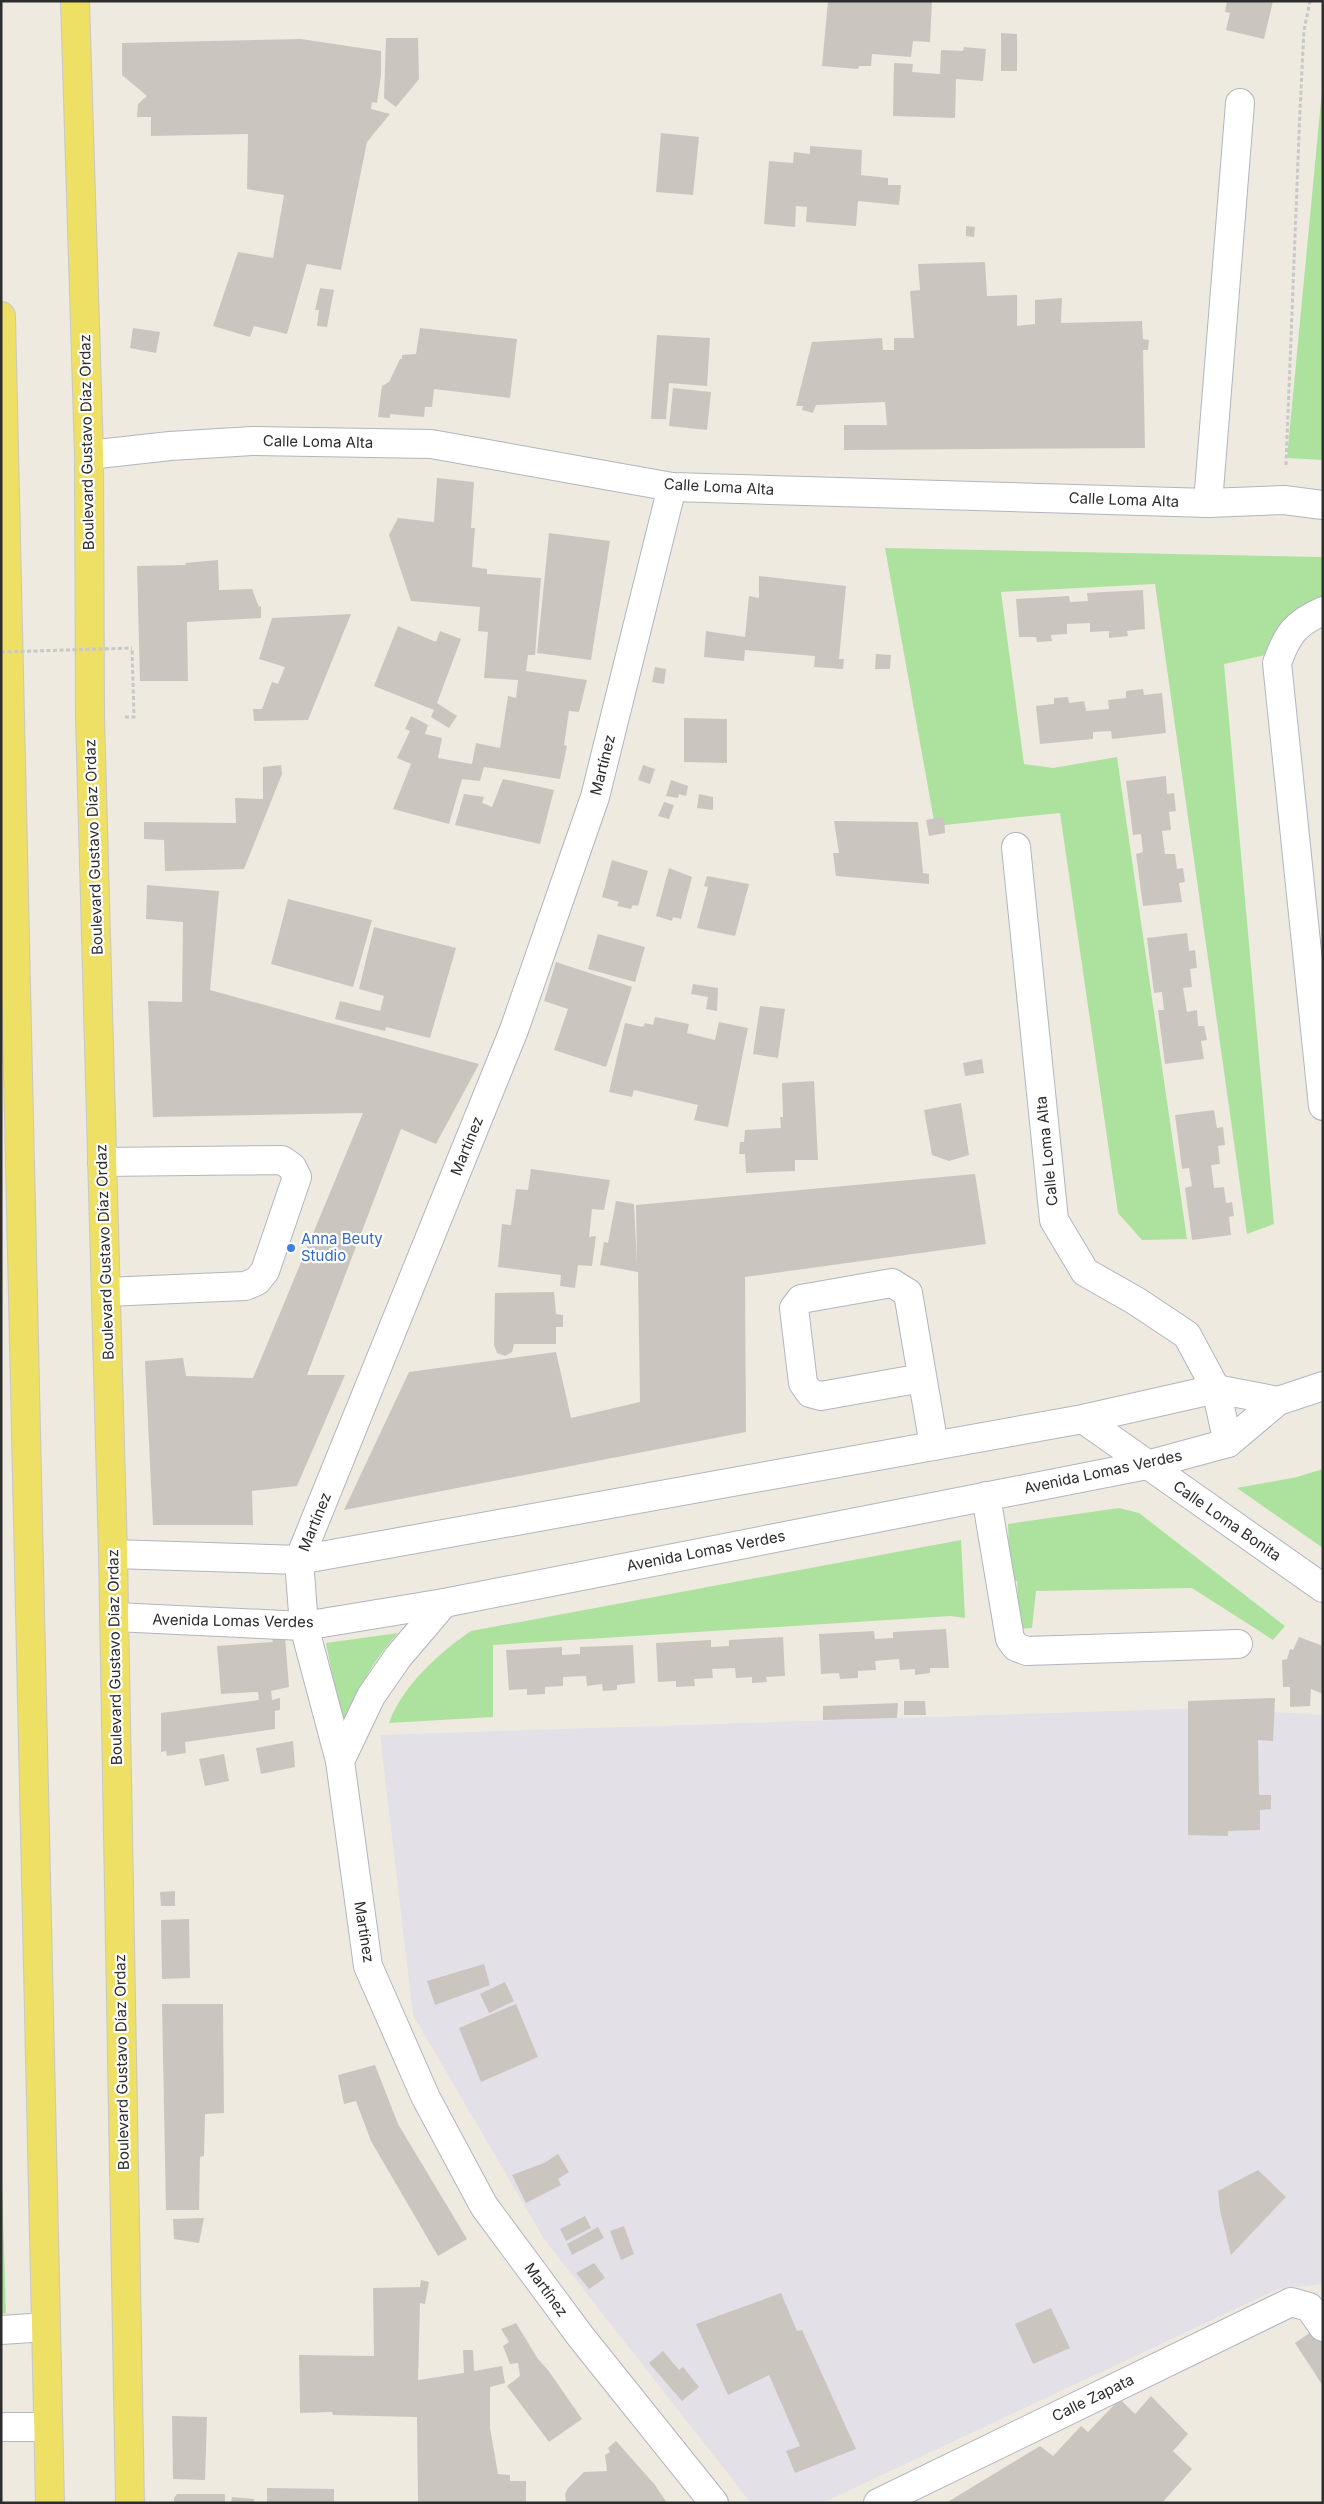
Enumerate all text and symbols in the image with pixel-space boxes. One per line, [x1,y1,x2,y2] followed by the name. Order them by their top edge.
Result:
[75,334,98,550] street label: Boulevard Gustavo Díaz Ordaz
[263,431,373,452] street label: Calle Loma Alta
[663,474,775,499] street label: Calle Loma Alta
[1068,488,1180,511] street label: Calle Loma Alta
[586,732,619,797] street label: Martínez
[80,739,107,955] street label: Boulevard Gustavo Díaz Ordaz
[1031,1095,1062,1207] street label: Calle Loma Alta
[446,1113,487,1178] street label: Martínez
[91,1144,118,1360] street label: Boulevard Gustavo Díaz Ordaz
[301,1229,383,1265] place label: Anna Beuty Studio
[285,1242,297,1254] marker: Anna Beuty Studio
[1022,1445,1184,1498] street label: Avenida Lomas Verdes
[1170,1476,1285,1565] street label: Calle Loma Bonita
[294,1489,335,1554] street label: Martínez
[625,1526,787,1575] street label: Avenida Lomas Verdes
[103,1549,126,1765] street label: Boulevard Gustavo Díaz Ordaz
[152,1610,314,1631] street label: Avenida Lomas Verdes
[350,1900,379,1964] street label: Martínez
[110,1954,133,2170] street label: Boulevard Gustavo Díaz Ordaz
[520,2259,572,2320] street label: Martínez
[1049,2370,1137,2426] street label: Calle Zapata

